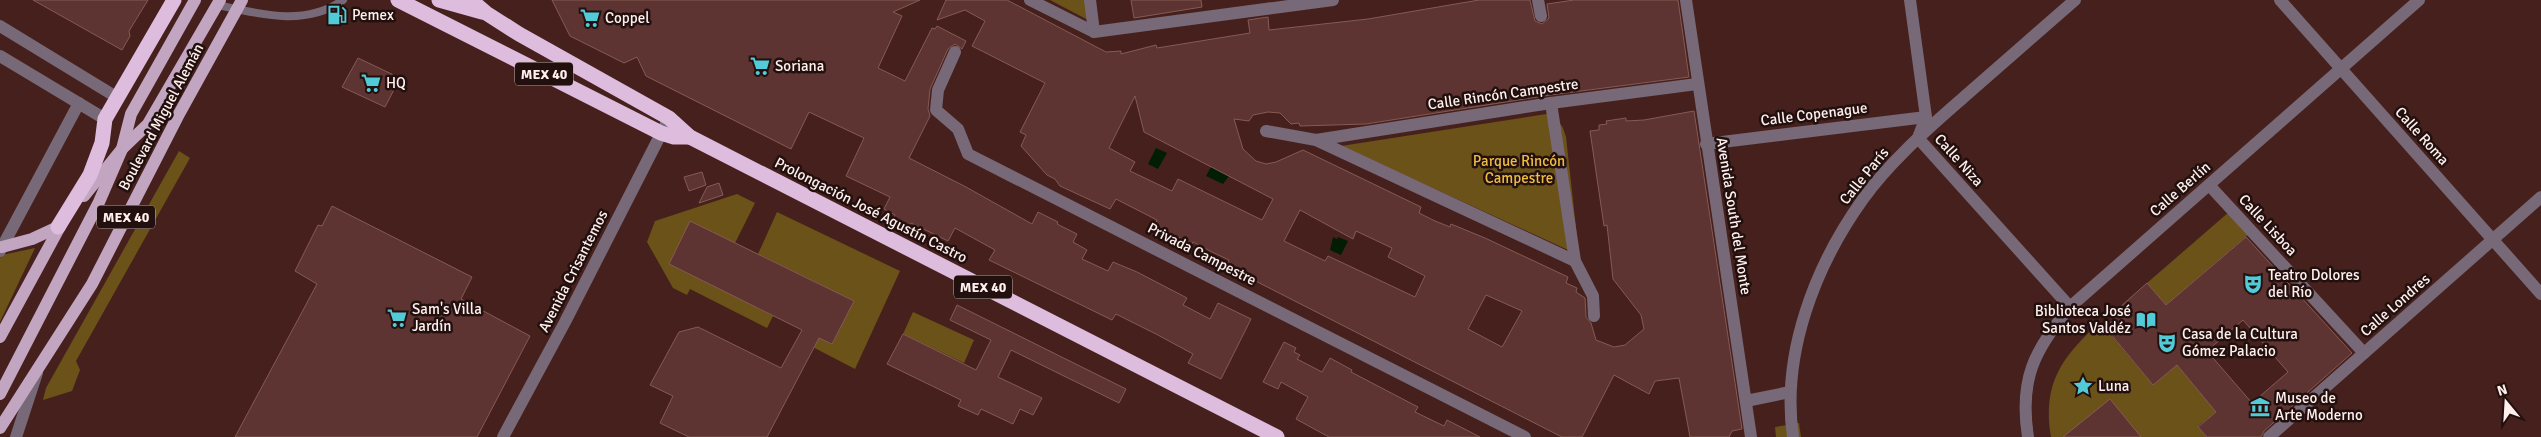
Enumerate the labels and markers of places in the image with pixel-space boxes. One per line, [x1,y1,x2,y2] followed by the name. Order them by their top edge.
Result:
[326,4,348,26] fuel station icon: Pemex
[352,6,394,24] place label: Pemex
[579,7,601,29] supermarket icon: Coppel
[605,9,650,27] place label: Coppel
[749,55,771,77] supermarket icon: Soriana
[775,57,824,75] place label: Soriana
[360,72,382,94] supermarket icon: HQ
[386,74,406,92] place label: HQ
[2268,266,2360,301] place label: Teatro Dolores del Río
[2242,273,2264,295] theatre icon: Teatro Dolores del Río
[412,300,482,335] place label: Sam's Villa Jardín
[2035,302,2131,337] place label: Biblioteca José Santos Valdéz
[386,307,408,329] supermarket icon: Sam's Villa Jardín
[2135,309,2157,331] library icon: Biblioteca José Santos Valdéz
[2182,325,2298,360] place label: Casa de la Cultura Gómez Palacio
[2156,332,2178,354] theatre icon: Casa de la Cultura Gómez Palacio
[2072,375,2094,397] place icon: Luna
[2098,377,2129,395] place label: Luna
[2275,389,2363,424] place label: Museo de Arte Moderno
[2249,396,2271,418] museum icon: Museo de Arte Moderno

